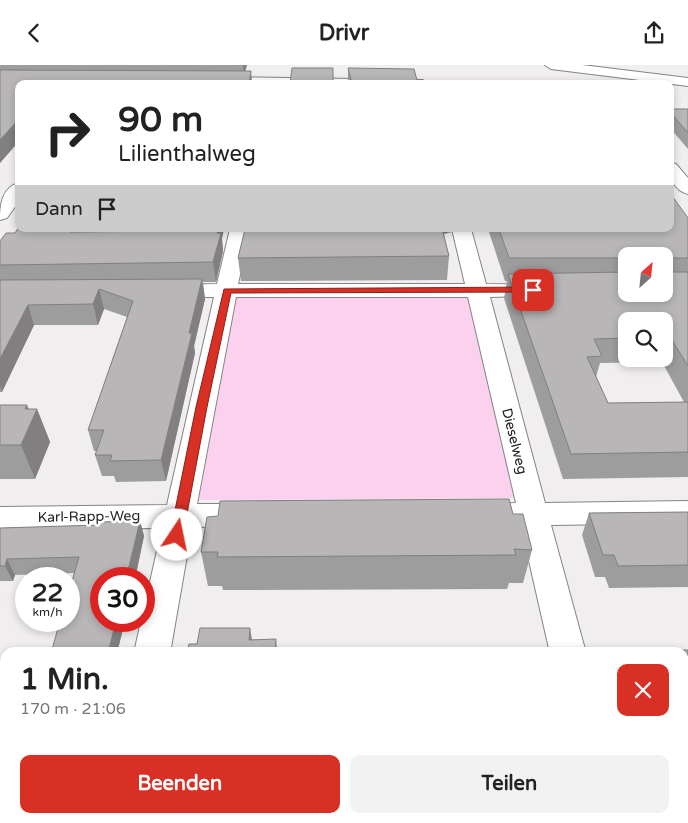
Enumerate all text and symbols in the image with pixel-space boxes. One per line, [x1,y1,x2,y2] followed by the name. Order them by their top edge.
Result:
[20,19,48,47] icon: back
[640,19,668,47] icon: share
[319,20,369,46] text: Drivr
[118,99,203,141] text: 90 m
[35,100,100,165] icon: right
[118,141,256,167] text: Lilienthalweg
[93,195,121,223] icon: arrive
[35,198,83,220] text: Dann
[618,247,672,303] north arrow
[618,247,673,367] map controls
[512,269,554,311] pin
[519,276,547,304] icon: arrive
[618,312,673,367] button: search
[498,406,531,476] street label: Dieselweg
[38,507,140,526] street label: Karl-Rapp-Weg
[150,508,202,560] position arrow
[90,567,155,632] speed limit sign: 30
[32,578,63,608] text: 22
[32,605,63,619] text: km/h
[20,661,109,698] text: 1 Min.
[617,664,669,716] button: close
[20,699,126,719] text: 170 m · 21:06
[20,755,340,813] button: Beenden
[350,755,669,813] button: Teilen

